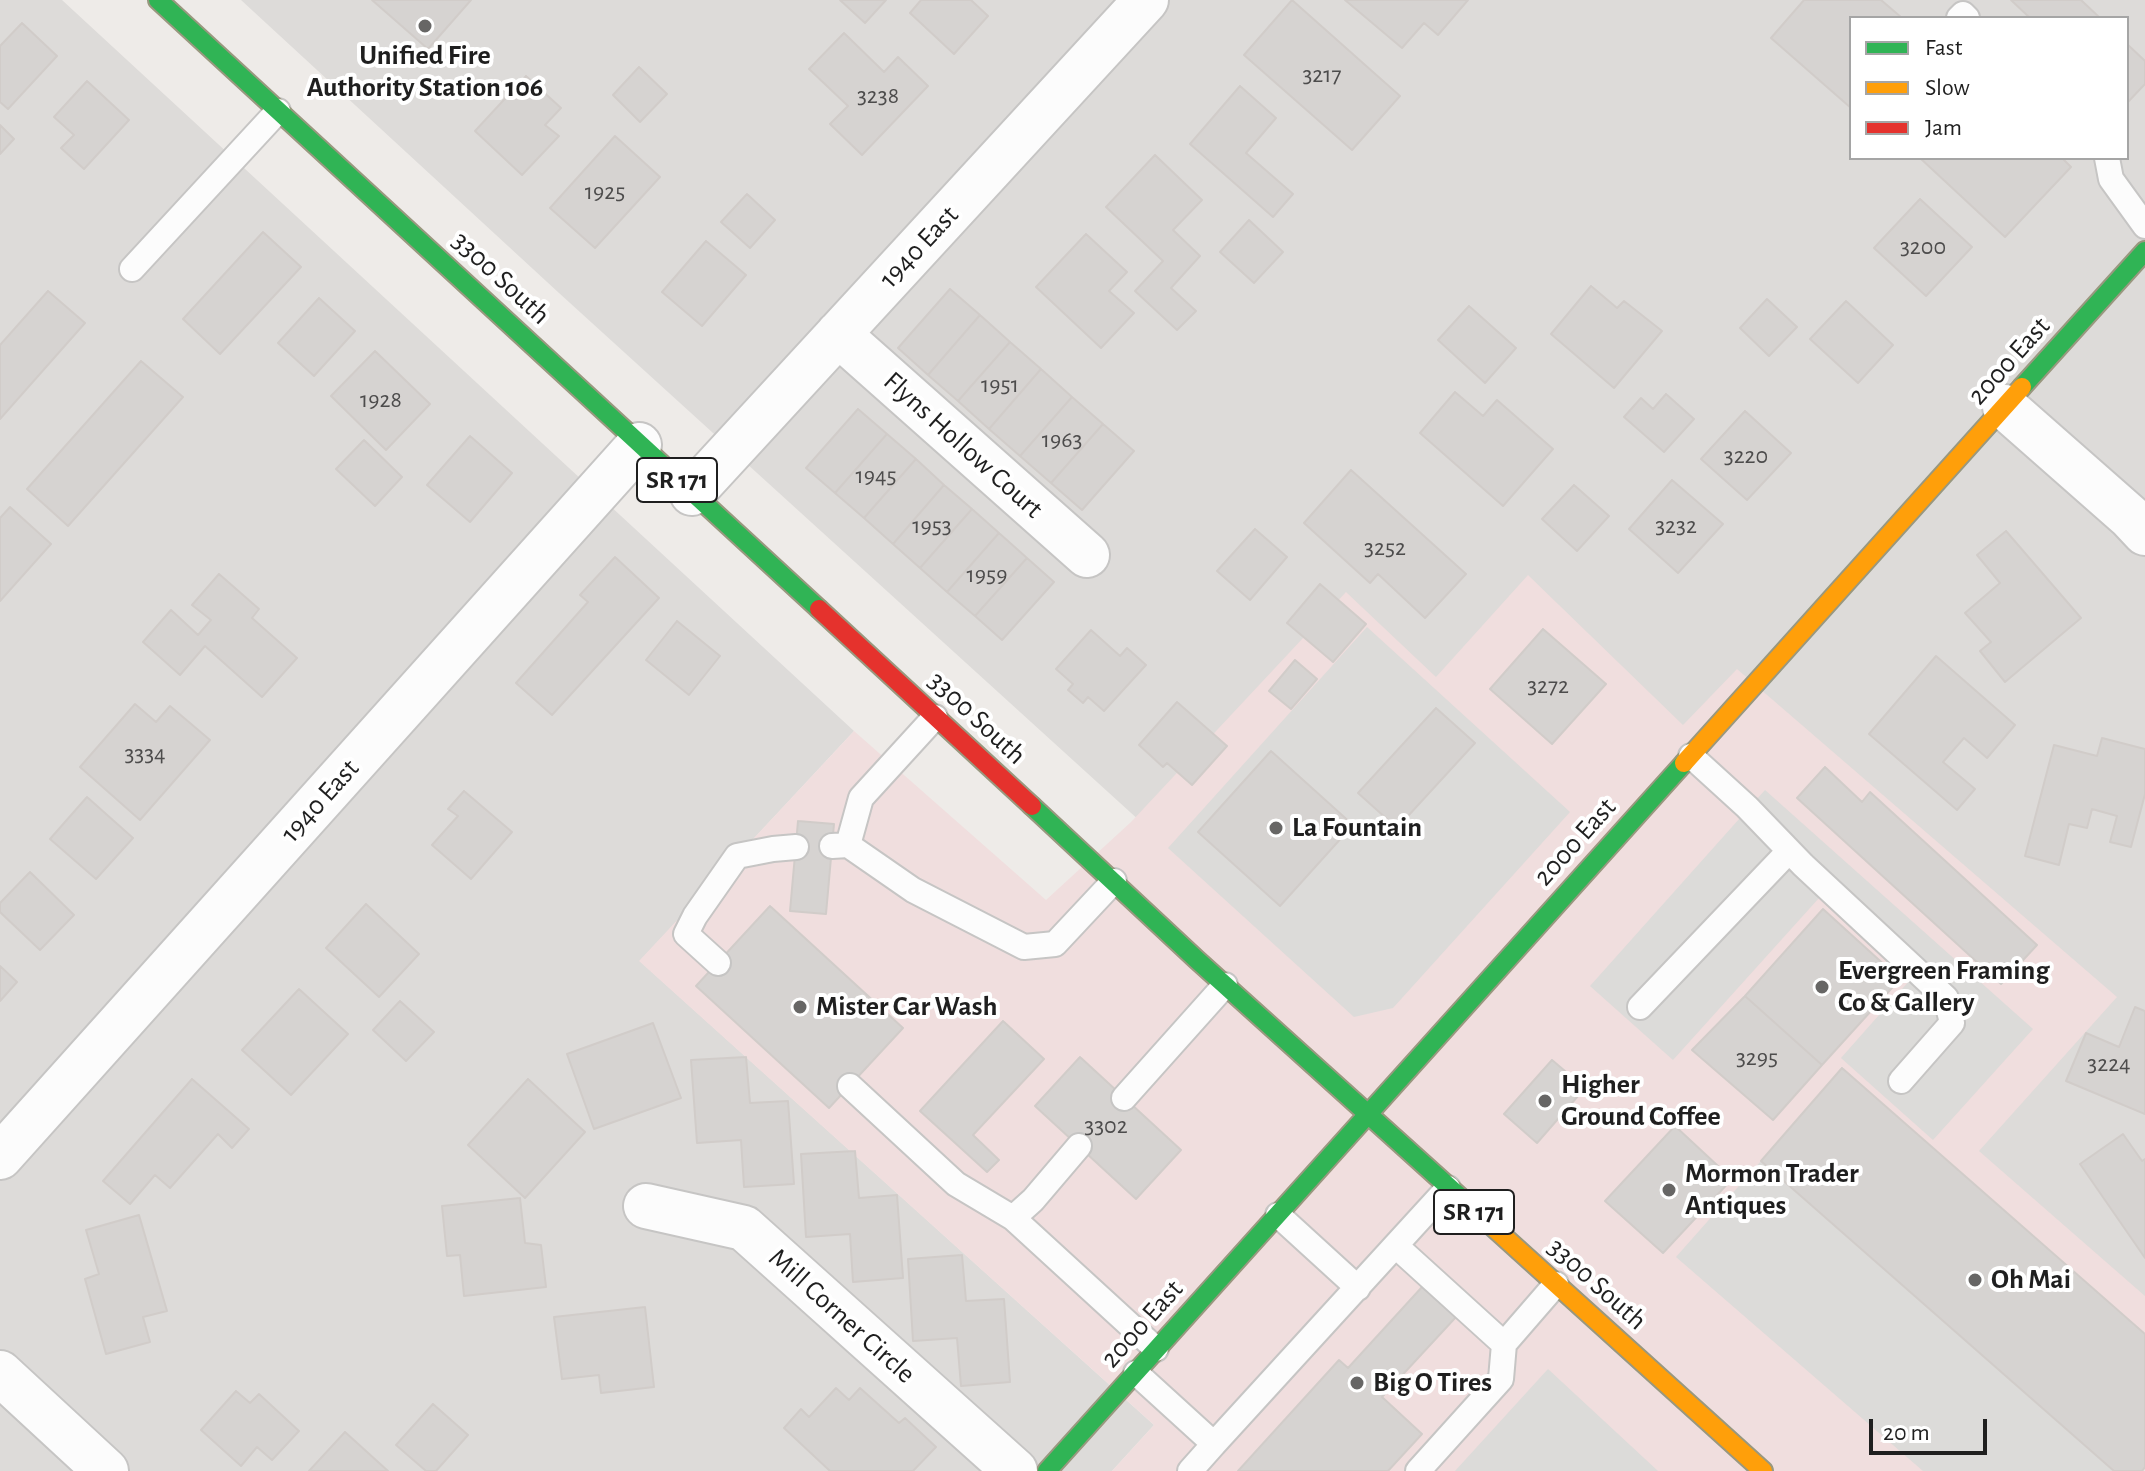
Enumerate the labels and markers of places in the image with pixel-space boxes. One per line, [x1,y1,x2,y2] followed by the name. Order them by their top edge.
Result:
[416,17,434,35] marker: Unified Fire Authority Station 106
[307,39,543,105] place label: Unified Fire Authority Station 106
[1292,811,1422,845] place label: La Fountain
[1267,819,1285,837] marker: La Fountain
[1838,954,2049,1020] place label: Evergreen Framing Co & Gallery
[1813,978,1831,996] marker: Evergreen Framing Co & Gallery
[816,990,997,1024] place label: Mister Car Wash
[791,998,809,1016] marker: Mister Car Wash
[1561,1068,1721,1134] place label: Higher Ground Coffee
[1536,1092,1554,1110] marker: Higher Ground Coffee
[1685,1157,1859,1223] place label: Mormon Trader Antiques
[1660,1181,1678,1199] marker: Mormon Trader Antiques
[1991,1263,2071,1297] place label: Oh Mai
[1966,1271,1984,1289] marker: Oh Mai
[1373,1366,1492,1400] place label: Big O Tires
[1348,1374,1366,1392] marker: Big O Tires

